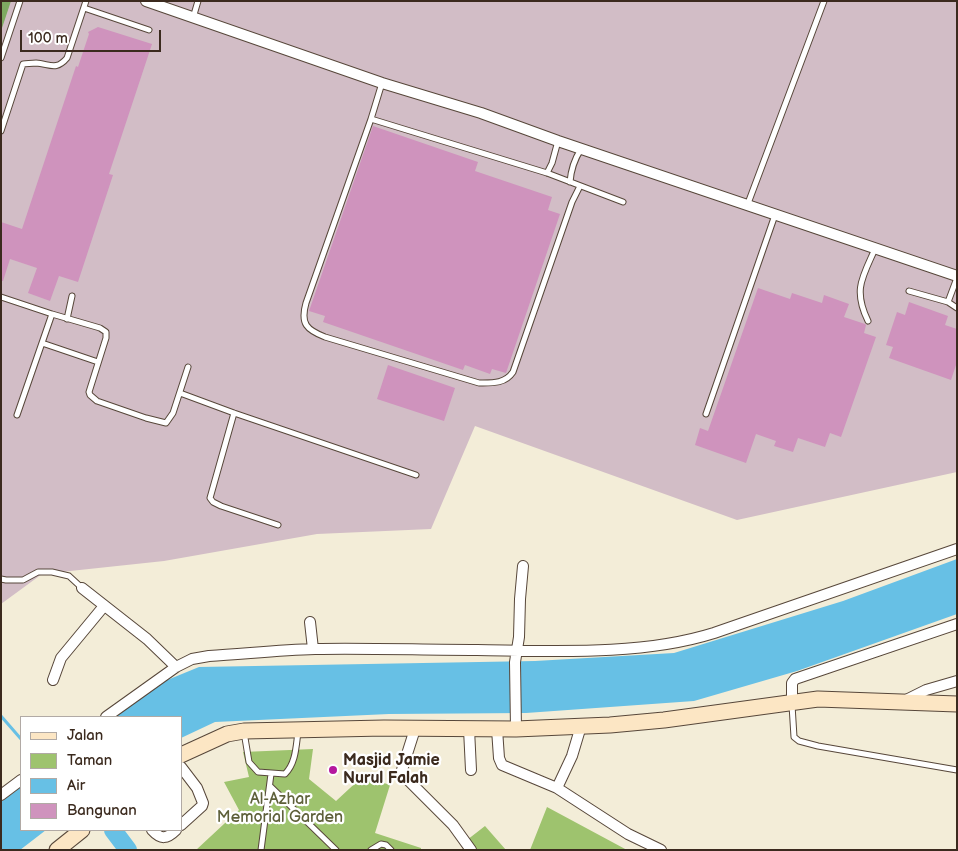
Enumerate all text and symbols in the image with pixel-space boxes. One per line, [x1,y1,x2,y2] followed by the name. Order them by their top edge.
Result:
[22,20,164,52] scale bar
[28,29,68,48] text: 100 m
[20,716,182,831] legend
[67,726,103,745] text: Jalan
[67,751,112,770] text: Taman
[343,751,440,789] place label: Masjid Jamie Nurul Falah
[327,764,339,776] marker: Masjid Jamie Nurul Falah
[67,776,85,795] text: Air
[217,790,343,828] park label: Al-Azhar Memorial Garden
[67,801,137,820] text: Bangunan

